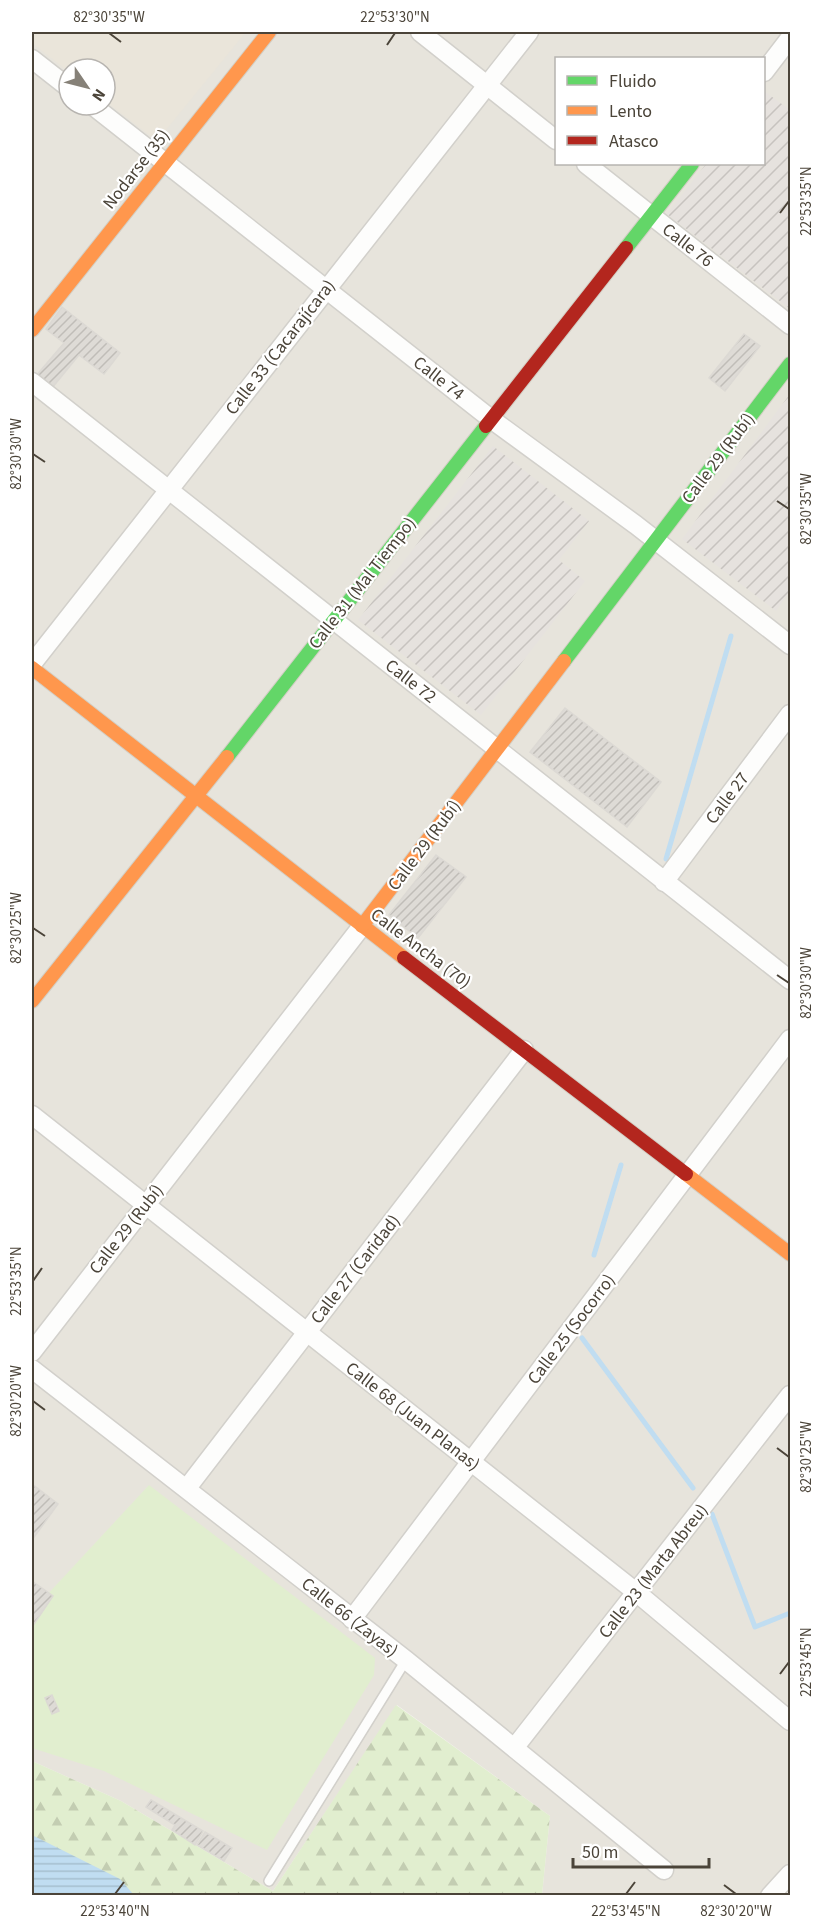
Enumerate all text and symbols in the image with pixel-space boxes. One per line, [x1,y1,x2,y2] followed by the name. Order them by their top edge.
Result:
[73,7,145,28] text: 82°30'35"W
[360,7,430,28] text: 22°53'30"N
[57,57,117,117] north arrow
[555,57,765,165] legend
[609,69,656,94] text: Fluido
[86,84,111,106] text: N
[609,99,652,124] text: Lento
[97,124,176,215] street label: Nodarse (35)
[609,129,658,154] text: Atasco
[796,166,817,236] text: 22°53'35"N
[657,217,719,273] street label: Calle 76
[220,274,341,420] street label: Calle 33 (Cacarajícara)
[408,350,470,406] street label: Calle 74
[676,408,761,509] street label: Calle 29 (Rubí)
[6,418,27,490] text: 82°30'30"W
[796,473,817,545] text: 82°30'35"W
[303,512,422,655] street label: Calle 31 (Mal Tiempo)
[380,653,442,709] street label: Calle 72
[700,767,755,829] street label: Calle 27
[382,795,467,896] street label: Calle 29 (Rubí)
[6,892,27,964] text: 82°30'25"W
[365,902,476,995] street label: Calle Ancha (70)
[796,947,817,1019] text: 82°30'30"W
[83,1179,169,1280] street label: Calle 29 (Rubí)
[305,1209,406,1329] street label: Calle 27 (Caridad)
[6,1246,27,1316] text: 22°53'35"N
[522,1269,621,1390] street label: Calle 25 (Socorro)
[340,1356,485,1477] street label: Calle 68 (Juan Planas)
[6,1365,27,1437] text: 82°30'20"W
[796,1421,817,1493] text: 82°30'25"W
[593,1499,714,1644] street label: Calle 23 (Marta Abreu)
[296,1572,403,1663] street label: Calle 66 (Zayas)
[796,1627,817,1697] text: 22°53'45"N
[573,1831,710,1869] scale bar
[582,1840,618,1865] text: 50 m
[80,1901,150,1922] text: 22°53'40"N
[591,1901,661,1922] text: 22°53'45"N
[700,1901,772,1922] text: 82°30'20"W

